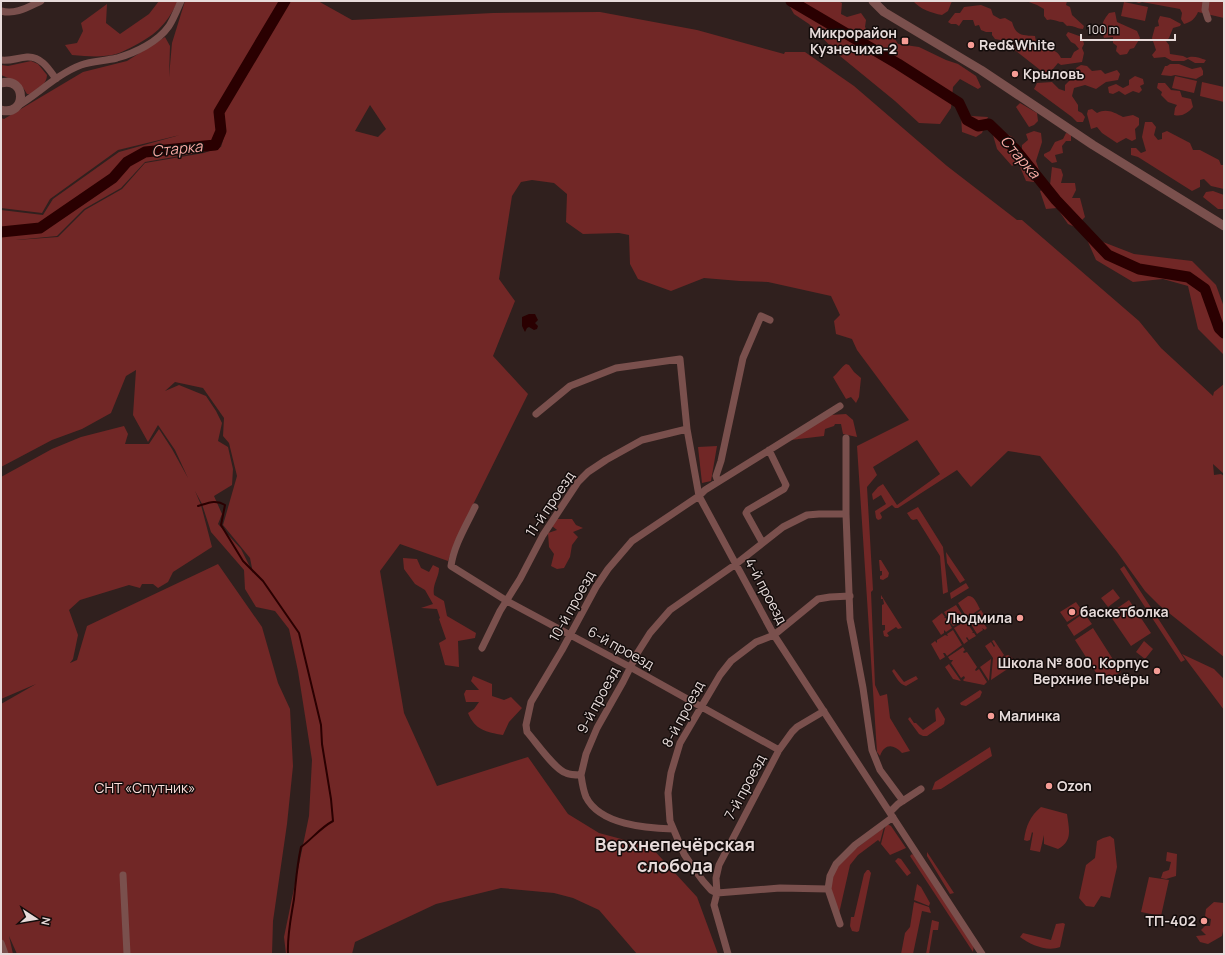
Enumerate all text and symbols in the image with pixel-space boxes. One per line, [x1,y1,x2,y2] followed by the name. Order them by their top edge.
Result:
[1081,16,1175,42] scale bar
[1087,21,1119,38] text: 100 m
[809,23,897,58] place label: Микрорайон Кузнечиха-2
[979,35,1055,54] place label: Red&White
[900,36,910,46] marker: Микрорайон Кузнечиха-2
[966,40,976,50] marker: Red&White
[1023,64,1084,83] place label: Крыловъ
[1010,69,1020,79] marker: Крыловъ
[996,131,1045,183] water label: Старка
[150,135,204,162] water label: Старка
[521,467,579,540] street label: 11-й проезд
[741,554,792,627] street label: 4-й проезд
[544,567,599,645] street label: 10-й проезд
[1080,602,1168,621] place label: баскетболка
[1067,607,1077,617] marker: баскетболка
[946,608,1012,627] place label: Людмила
[1015,613,1025,623] marker: Людмила
[585,621,658,674] street label: 6-й проезд
[998,653,1149,688] place label: Школа № 800. Корпус Верхние Печёры
[572,663,623,737] street label: 9-й проезд
[1152,666,1162,676] marker: Школа № 800. Корпус Верхние Печёры
[657,677,708,750] street label: 8-й проезд
[999,706,1060,725] place label: Малинка
[986,711,996,721] marker: Малинка
[719,751,770,823] street label: 7-й проезд
[1057,776,1092,795] place label: Ozon
[95,778,195,797] park label: СНТ «Спутник»
[1044,781,1054,791] marker: Ozon
[595,832,755,877] district label: Верхнепечёрская слобода
[16,899,56,939] north arrow
[1146,911,1196,930] place label: ТП-402
[38,916,54,927] text: N
[1199,916,1209,926] marker: ТП-402

